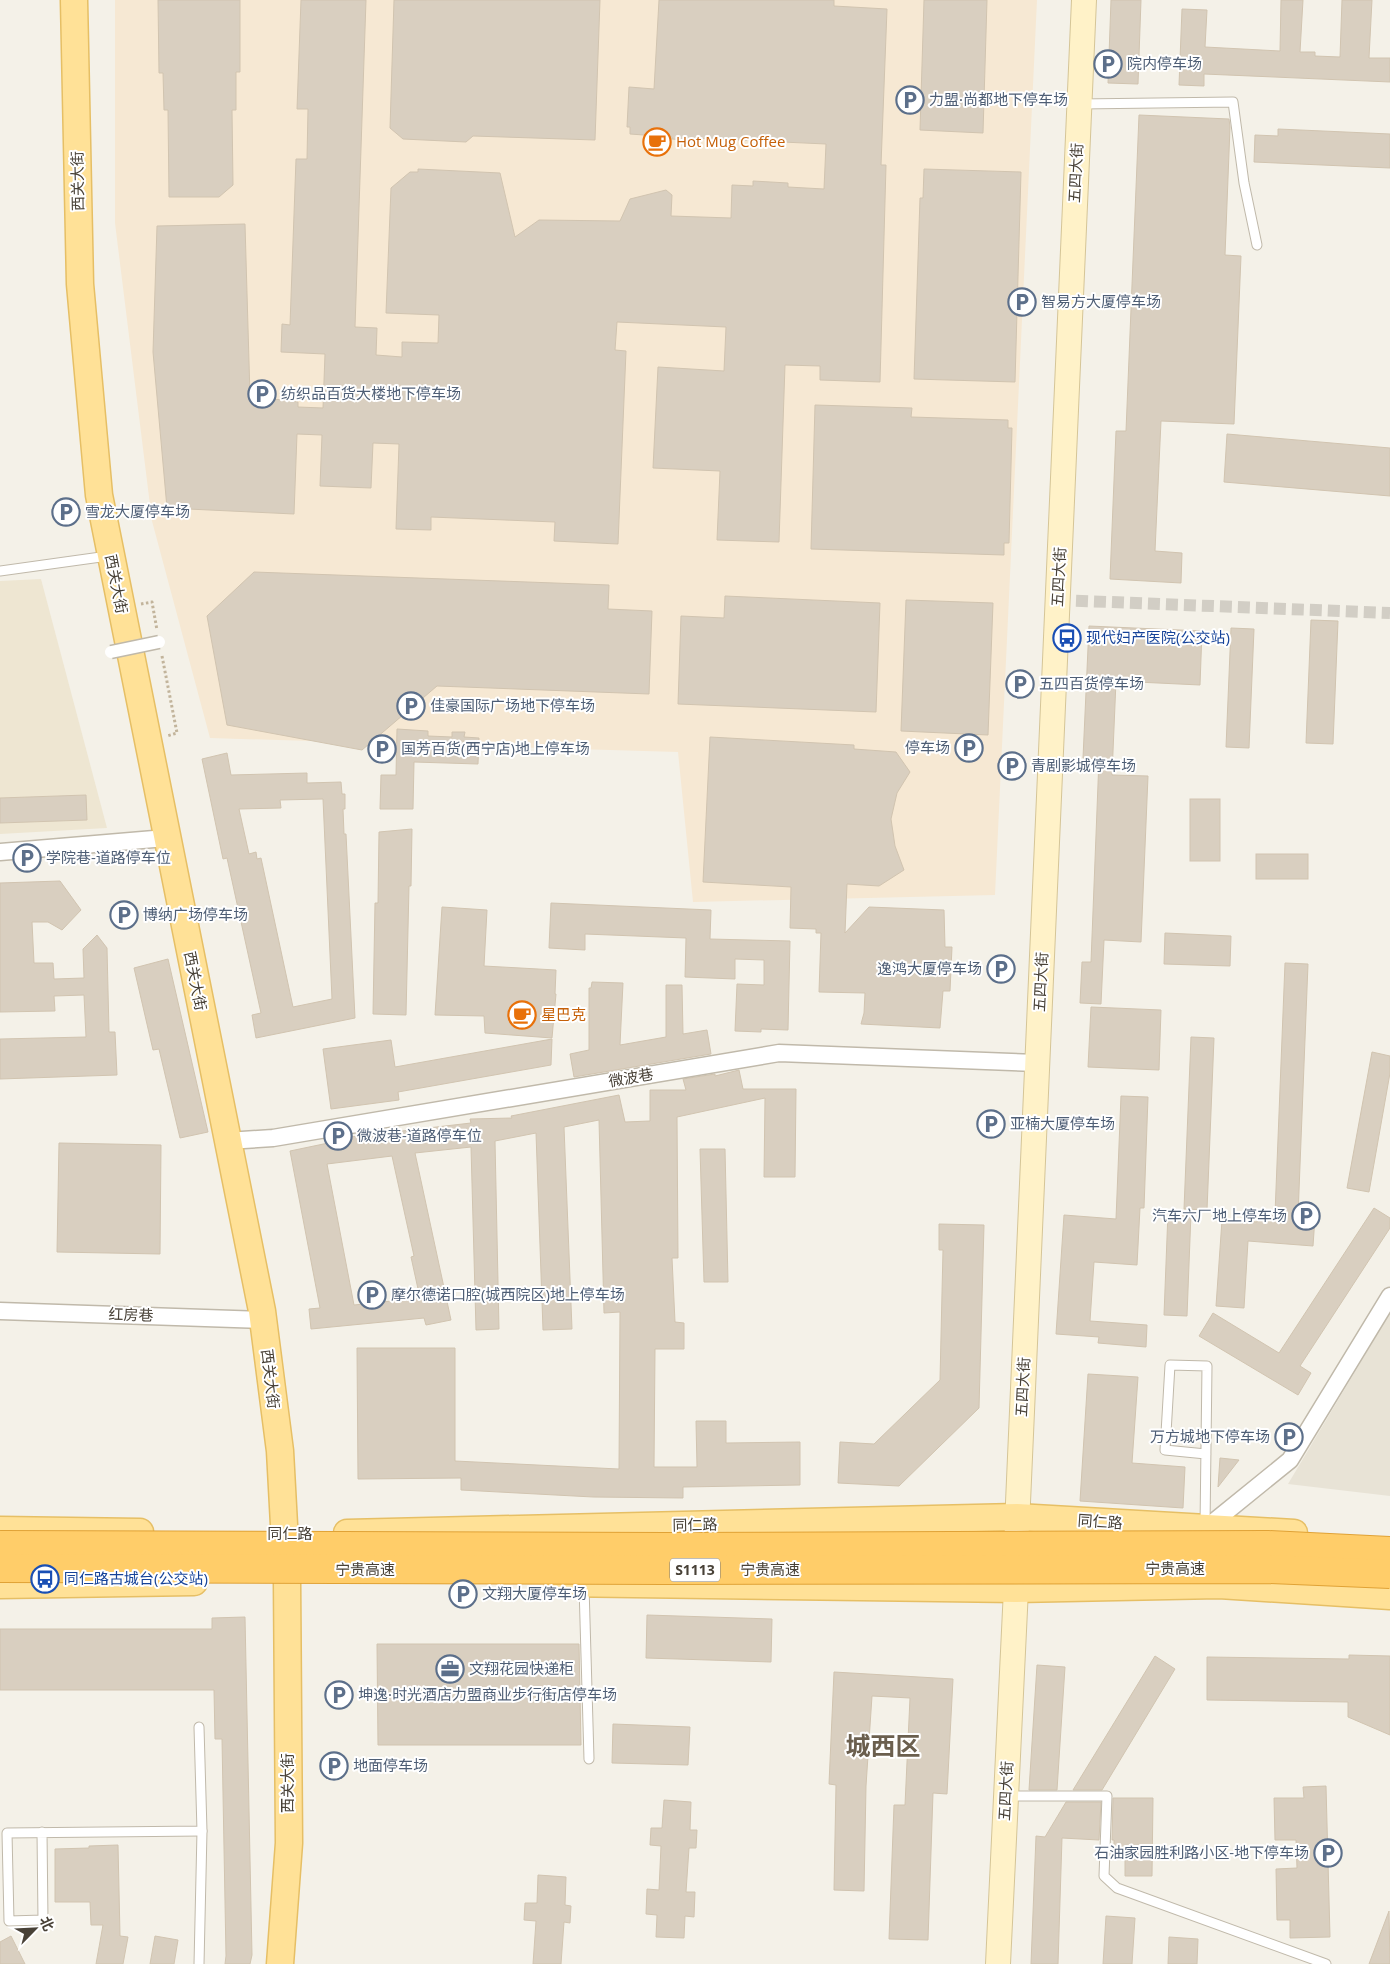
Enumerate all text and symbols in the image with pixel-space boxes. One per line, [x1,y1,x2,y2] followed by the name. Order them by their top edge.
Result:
[1093,49,1123,79] parking icon: 院内停车场
[1127,53,1202,73] place label: 院内停车场
[895,85,925,115] parking icon: 力盟·尚都地下停车场
[929,89,1068,109] place label: 力盟·尚都地下停车场
[642,127,672,157] cafe icon: Hot Mug Coffee
[676,131,785,151] place label: Hot Mug Coffee
[1063,142,1087,203] street label: 五四大街
[66,151,88,211] street label: 西关大街
[1007,287,1037,317] parking icon: 智易方大厦停车场
[1041,291,1161,311] place label: 智易方大厦停车场
[247,379,277,409] parking icon: 纺织品百货大楼地下停车场
[281,383,461,403] place label: 纺织品百货大楼地下停车场
[51,497,81,527] parking icon: 雪龙大厦停车场
[85,501,190,521] place label: 雪龙大厦停车场
[1046,546,1070,607] street label: 五四大街
[101,552,133,615] street label: 西关大街
[1052,623,1082,653] bus stop icon: 现代妇产医院(公交站)
[1086,627,1230,647] place label: 现代妇产医院(公交站)
[1005,669,1035,699] parking icon: 五四百货停车场
[1039,673,1144,693] place label: 五四百货停车场
[396,691,426,721] parking icon: 佳豪国际广场地下停车场
[430,695,595,715] place label: 佳豪国际广场地下停车场
[954,733,984,763] parking icon: 停车场
[367,734,397,764] parking icon: 国芳百货(西宁店)地上停车场
[905,737,950,757] place label: 停车场
[401,738,590,758] place label: 国芳百货(西宁店)地上停车场
[997,751,1027,781] parking icon: 青剧影城停车场
[1031,755,1136,775] place label: 青剧影城停车场
[12,843,42,873] parking icon: 学院巷-道路停车位
[46,847,171,867] place label: 学院巷-道路停车位
[109,900,139,930] parking icon: 博纳广场停车场
[143,904,248,924] place label: 博纳广场停车场
[180,949,212,1012] street label: 西关大街
[1028,951,1052,1012] street label: 五四大街
[986,954,1016,984] parking icon: 逸鸿大厦停车场
[877,958,982,978] place label: 逸鸿大厦停车场
[507,1000,537,1030] cafe icon: 星巴克
[541,1004,586,1024] place label: 星巴克
[607,1063,655,1091] street label: 微波巷
[976,1109,1006,1139] parking icon: 亚楠大厦停车场
[1010,1113,1115,1133] place label: 亚楠大厦停车场
[323,1121,353,1151] parking icon: 微波巷-道路停车位
[357,1125,482,1145] place label: 微波巷-道路停车位
[1291,1201,1321,1231] parking icon: 汽车六厂地上停车场
[1152,1205,1287,1225] place label: 汽车六厂地上停车场
[357,1280,387,1310] parking icon: 摩尔德诺口腔(城西院区)地上停车场
[391,1284,625,1304] place label: 摩尔德诺口腔(城西院区)地上停车场
[108,1303,154,1325] street label: 红房巷
[257,1348,285,1410] street label: 西关大街
[1010,1356,1034,1417] street label: 五四大街
[1274,1422,1304,1452] parking icon: 万方城地下停车场
[1150,1426,1270,1446] place label: 万方城地下停车场
[1077,1509,1123,1533] street label: 同仁路
[672,1514,718,1534] street label: 同仁路
[267,1523,313,1543] street label: 同仁路
[670,1558,720,1582] road number: S1113
[1145,1558,1205,1578] street label: 宁贵高速
[335,1559,395,1579] street label: 宁贵高速
[740,1559,800,1579] street label: 宁贵高速
[30,1564,60,1594] bus stop icon: 同仁路古城台(公交站)
[64,1568,208,1588] place label: 同仁路古城台(公交站)
[448,1579,478,1609] parking icon: 文翔大厦停车场
[482,1583,587,1603] place label: 文翔大厦停车场
[435,1654,465,1684] office icon: 文翔花园快递柜
[469,1658,574,1678] place label: 文翔花园快递柜
[324,1680,354,1710] parking icon: 坤逸·时光酒店力盟商业步行街店停车场
[358,1684,617,1704] place label: 坤逸·时光酒店力盟商业步行街店停车场
[845,1728,921,1762] district label: 城西区
[319,1751,349,1781] parking icon: 地面停车场
[277,1753,297,1813] street label: 西关大街
[353,1755,428,1775] place label: 地面停车场
[993,1760,1017,1821] street label: 五四大街
[1313,1838,1343,1868] parking icon: 石油家园胜利路小区-地下停车场
[1094,1842,1309,1862] place label: 石油家园胜利路小区-地下停车场
[10,1904,60,1954] north arrow
[36,1913,59,1934] text: 北

